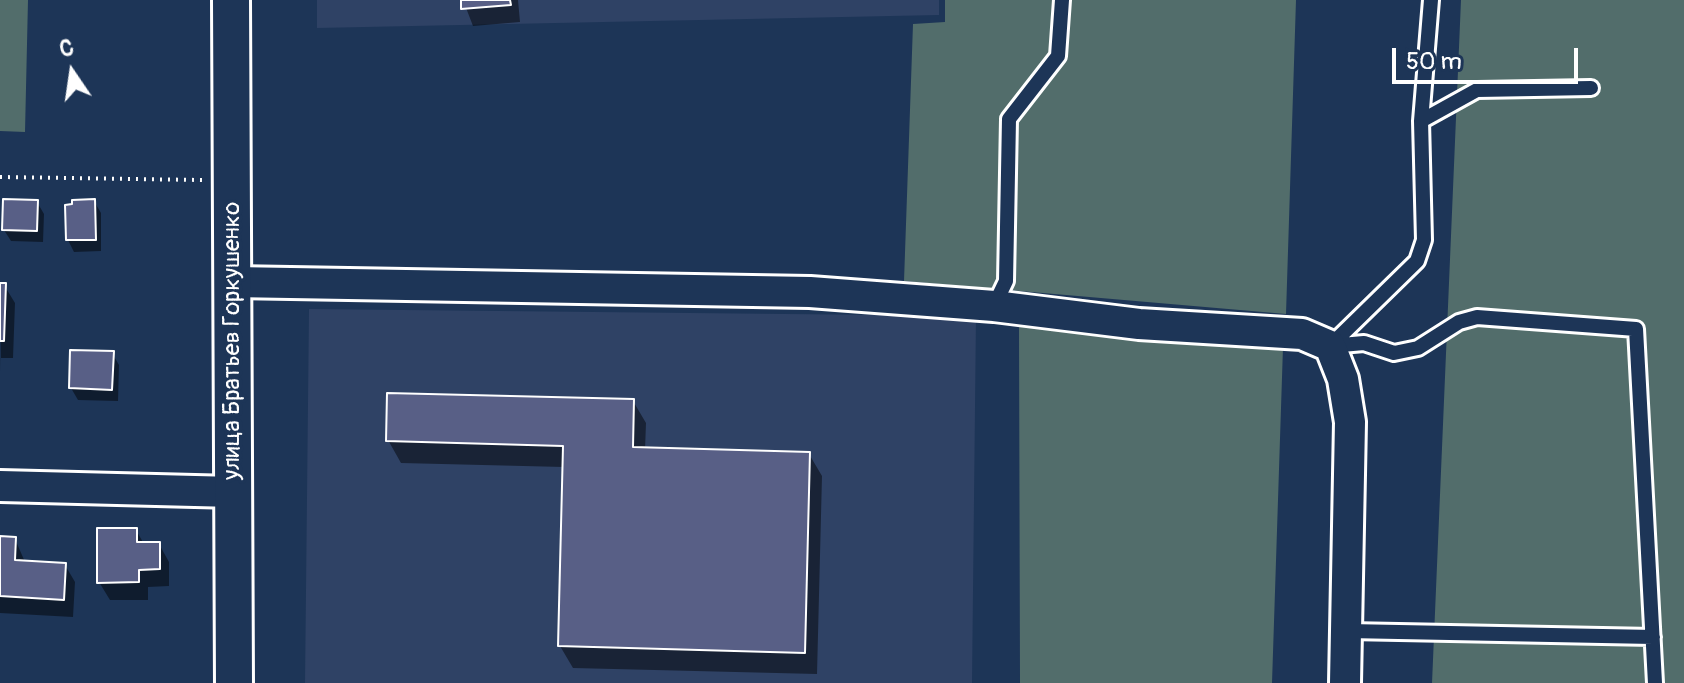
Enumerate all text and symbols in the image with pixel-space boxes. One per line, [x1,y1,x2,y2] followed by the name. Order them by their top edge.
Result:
[32,32,112,112] north arrow
[1396,32,1582,82] scale bar
[57,33,76,64] text: С
[1406,47,1462,76] text: 50 m
[219,202,247,480] street label: улица Братьев Горкушенко

